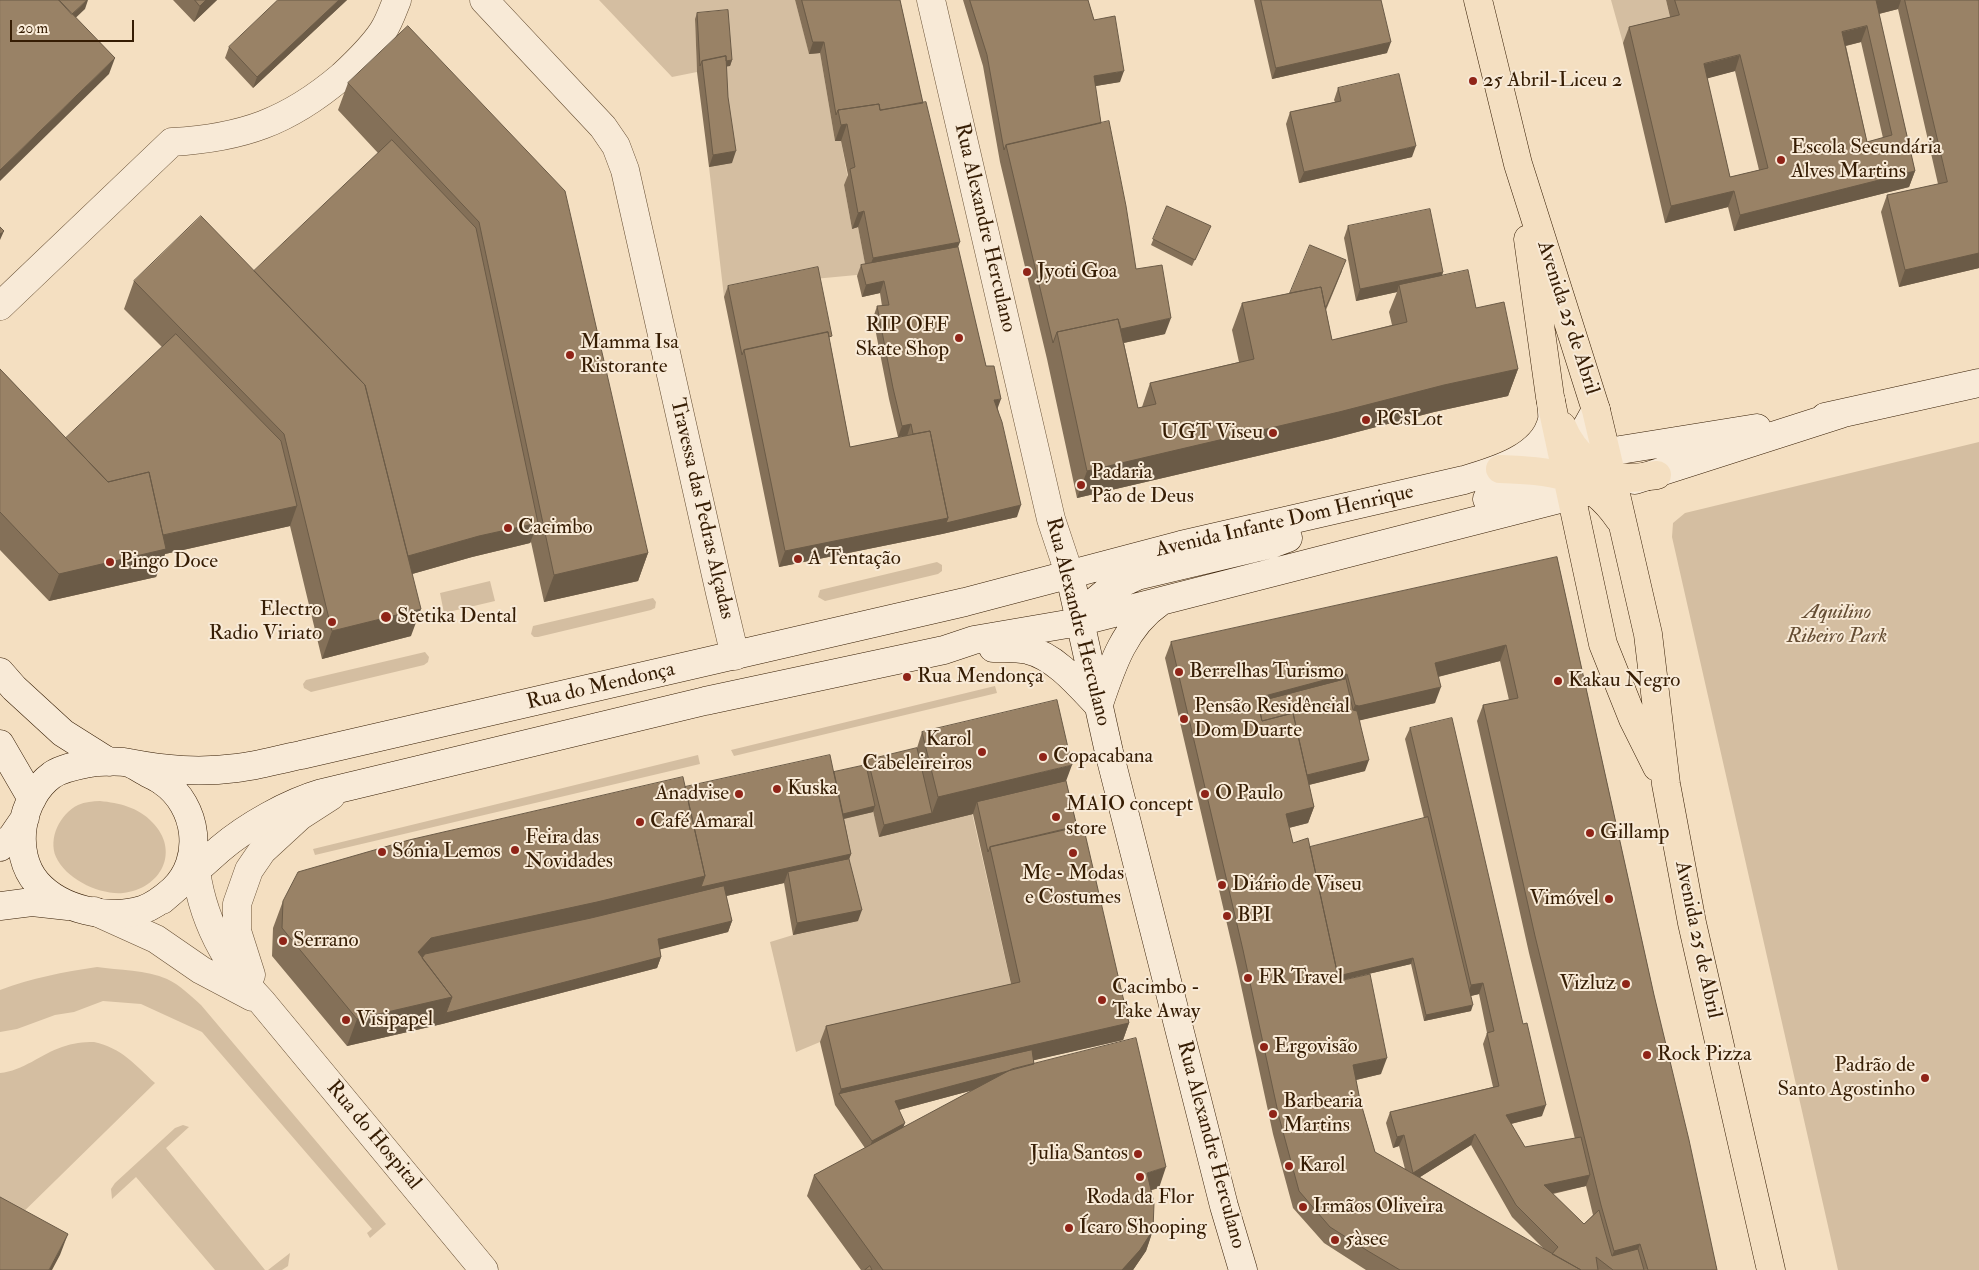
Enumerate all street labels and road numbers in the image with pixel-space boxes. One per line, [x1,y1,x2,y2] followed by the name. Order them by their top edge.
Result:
[948,121,1020,335] street label: Rua Alexandre Herculano
[1530,238,1604,398] street label: Avenida 25 de Abril
[663,396,739,622] street label: Travessa das Pedras Alçadas
[1154,480,1416,564] street label: Avenida Infante Dom Henrique
[1039,515,1115,729] street label: Rua Alexandre Herculano
[524,658,678,716] street label: Rua do Mendonça
[1668,859,1726,1021] street label: Avenida 25 de Abril
[1170,1038,1250,1252] street label: Rua Alexandre Herculano
[320,1076,426,1196] street label: Rua do Hospital

